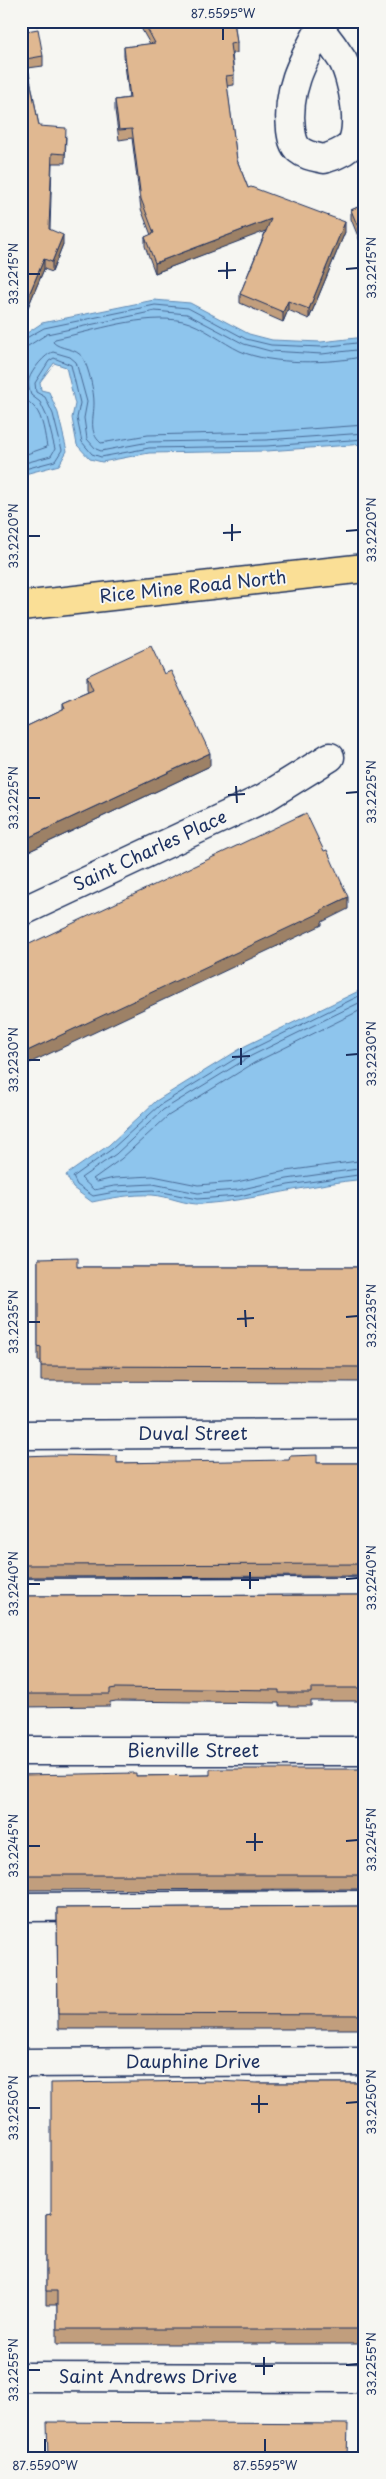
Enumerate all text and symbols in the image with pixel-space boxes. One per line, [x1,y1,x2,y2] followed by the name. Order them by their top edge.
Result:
[191,4,256,22] text: 87.5595°W
[362,237,380,299] text: 33.2215°N
[4,243,22,305] text: 33.2215°N
[362,497,380,563] text: 33.2220°N
[4,503,22,569] text: 33.2220°N
[98,562,288,609] street label: Rice Mine Road North
[362,760,380,824] text: 33.2225°N
[4,766,22,830] text: 33.2225°N
[68,802,231,897] street label: Saint Charles Place
[362,1021,380,1087] text: 33.2230°N
[4,1027,22,1093] text: 33.2230°N
[362,1284,380,1348] text: 33.2235°N
[4,1290,22,1354] text: 33.2235°N
[138,1419,248,1446] street label: Duval Street
[362,1545,380,1611] text: 33.2240°N
[4,1551,22,1617] text: 33.2240°N
[127,1736,259,1763] street label: Bienville Street
[362,1808,380,1872] text: 33.2245°N
[4,1814,22,1878] text: 33.2245°N
[126,2047,260,2074] street label: Dauphine Drive
[362,2069,380,2135] text: 33.2250°N
[4,2075,22,2141] text: 33.2250°N
[362,2332,380,2396] text: 33.2255°N
[4,2338,22,2402] text: 33.2255°N
[59,2362,237,2389] street label: Saint Andrews Drive
[12,2456,78,2474] text: 87.5590°W
[233,2456,298,2474] text: 87.5595°W

